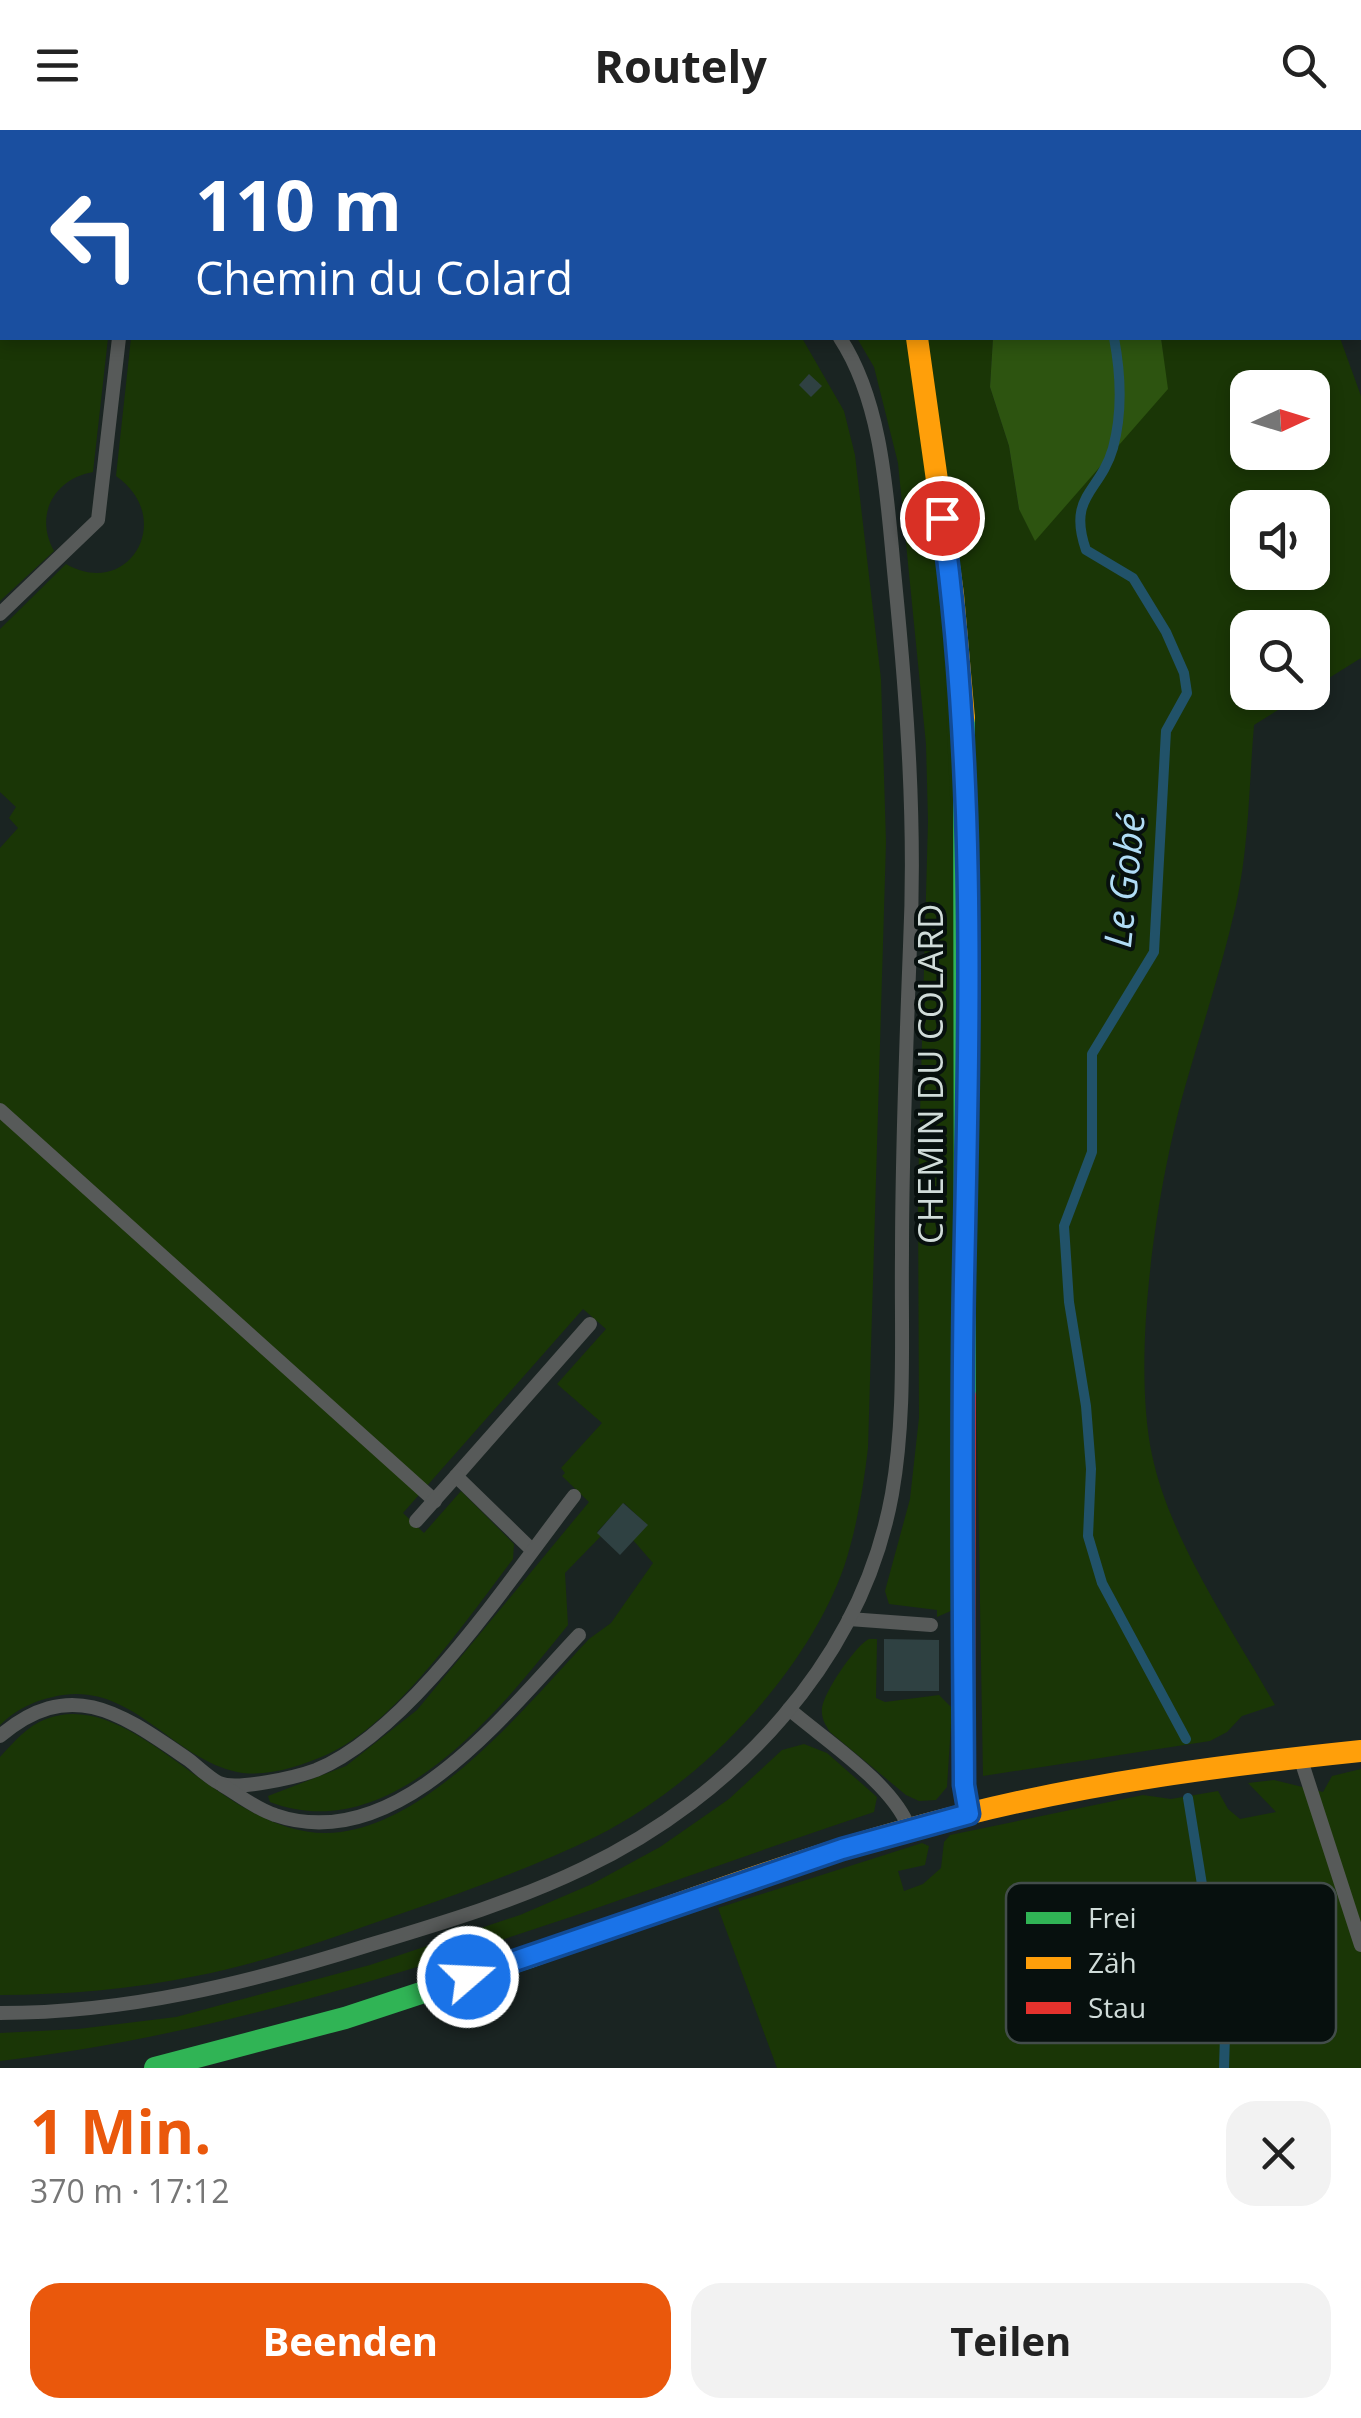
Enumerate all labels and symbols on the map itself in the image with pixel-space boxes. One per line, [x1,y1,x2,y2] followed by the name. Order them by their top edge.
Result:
[1230,370,1330,470] north arrow
[900,476,985,561] pin
[1090,810,1156,950] water label: Le Gobé
[906,904,953,1244] street label: CHEMIN DU COLARD
[1006,1883,1336,2043] legend
[1088,1898,1137,1936] text: Frei
[416,1925,520,2029] position arrow
[1088,1943,1137,1981] text: Zäh
[1088,1988,1146,2026] text: Stau

